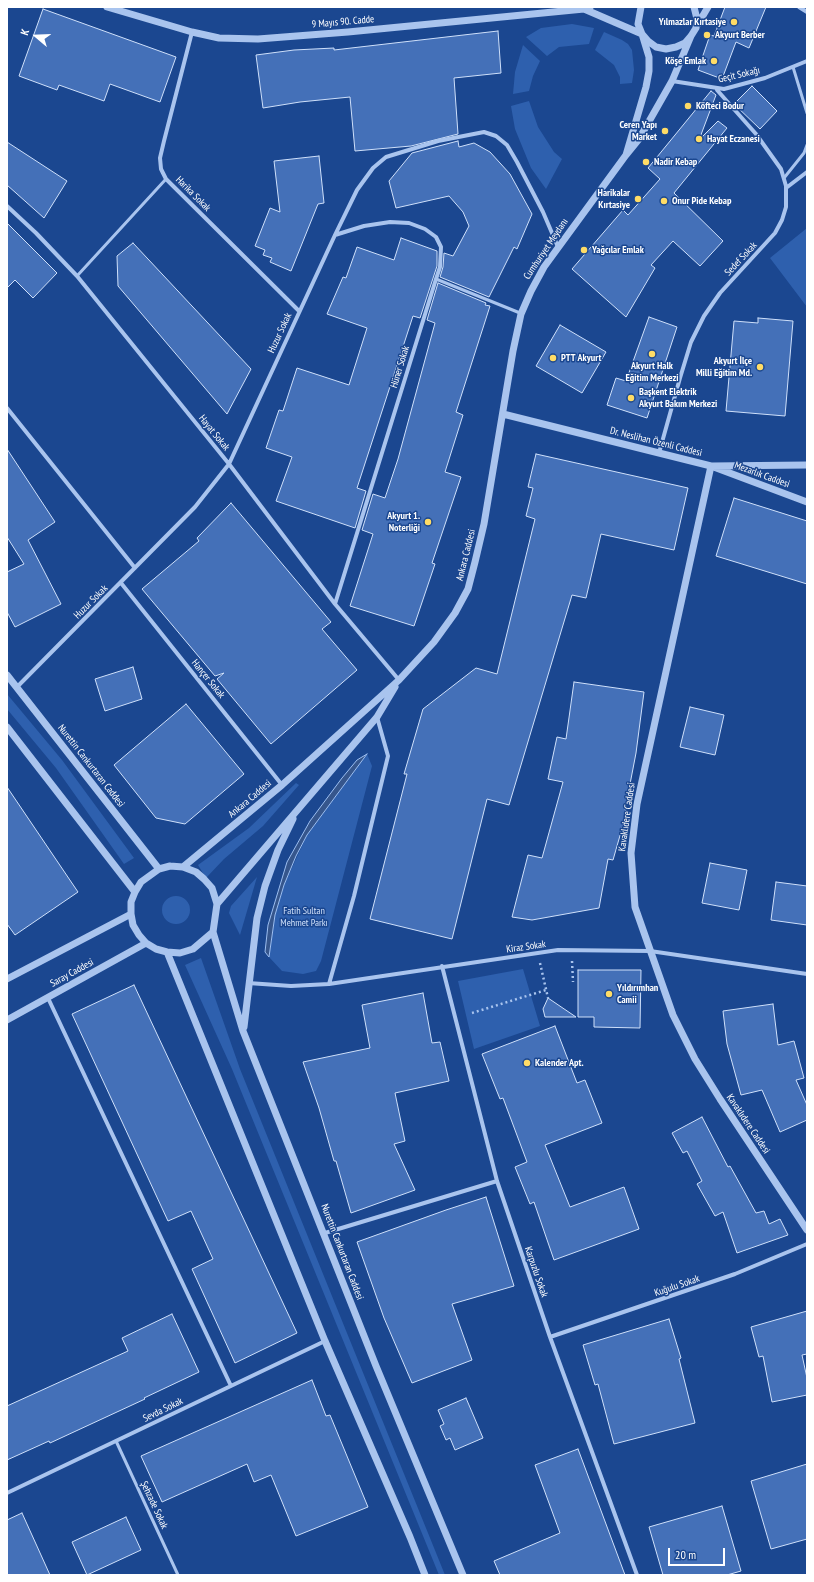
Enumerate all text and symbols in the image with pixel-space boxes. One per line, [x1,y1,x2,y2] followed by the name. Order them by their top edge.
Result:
[311,13,375,31] street label: 9 Mayıs 90. Cadde
[16,16,56,56] north arrow
[659,16,726,28] place label: Yılmazlar Kırtasiye
[729,17,739,27] marker: Yılmazlar Kırtasiye
[17,27,32,37] text: K
[715,29,765,41] place label: Akyurt Berber
[702,30,712,40] marker: Akyurt Berber
[665,55,706,67] place label: Köşe Emlak
[709,56,719,66] marker: Köşe Emlak
[717,64,761,86] street label: Geçit Sokağı
[696,100,744,112] place label: Köfteci Bodur
[683,101,693,111] marker: Köfteci Bodur
[619,119,657,142] place label: Ceren Yapı Market
[660,126,670,136] marker: Ceren Yapı Market
[707,133,760,145] place label: Hayat Eczanesi
[694,134,704,144] marker: Hayat Eczanesi
[654,156,697,168] place label: Nadir Kebap
[641,157,651,167] marker: Nadir Kebap
[173,174,213,214] street label: Harika Sokak
[598,187,630,210] place label: Harikalar Kırtasiye
[633,194,643,204] marker: Harikalar Kırtasiye
[672,195,731,207] place label: Onur Pide Kebap
[659,196,669,206] marker: Onur Pide Kebap
[521,216,571,282] street label: Cumhuriyet Meydanı
[722,240,760,278] street label: Sedef Sokak
[592,244,644,256] place label: Yağcılar Emlak
[579,245,589,255] marker: Yağcılar Emlak
[266,311,294,355] street label: Huzur Sokak
[388,344,412,390] street label: Hüner Sokak
[647,349,657,359] marker: Akyurt Halk Eğitim Merkezi
[561,352,601,364] place label: PTT Akyurt
[548,353,558,363] marker: PTT Akyurt
[696,355,752,378] place label: Akyurt İlçe Milli Eğitim Md.
[625,360,679,384] place label: Akyurt Halk Eğitim Merkezi
[755,362,765,372] marker: Akyurt İlçe Milli Eğitim Md.
[639,386,717,410] place label: Başkent Elektrik Akyurt Bakım Merkezi
[626,393,636,403] marker: Başkent Elektrik Akyurt Bakım Merkezi
[196,413,232,453] street label: Hayat Sokak
[609,425,703,459] street label: Dr. Neslihan Özenli Caddesi
[733,459,791,491] street label: Mezarlık Caddesi
[387,510,420,534] place label: Akyurt 1. Noterliği
[423,517,433,527] marker: Akyurt 1. Noterliği
[454,528,478,582] street label: Ankara Caddesi
[72,583,110,621] street label: Huzur Sokak
[189,657,227,701] street label: Hançer Sokak
[55,722,127,810] street label: Nurettin Cankurtaran Caddesi
[226,777,274,821] street label: Ankara Caddesi
[616,782,638,852] street label: Kavaklıdere Caddesi
[280,905,328,928] park label: Fatih Sultan Mehmet Parkı
[505,938,547,956] street label: Kiraz Sokak
[48,956,96,990] street label: Saray Caddesi
[617,982,658,1006] place label: Yıldırımhan Camii
[604,989,614,999] marker: Yıldırımhan Camii
[535,1057,584,1069] place label: Kalender Apt.
[522,1058,532,1068] marker: Kalender Apt.
[724,1092,772,1156] street label: Kavaklıdere Caddesi
[318,1202,366,1302] street label: Nurettin Cankurtaran Caddesi
[522,1245,550,1299] street label: Karpuzlu Sokak
[653,1273,701,1299] street label: Kuğulu Sokak
[141,1395,185,1425] street label: Sevda Sokak
[138,1479,170,1531] street label: Şehzade Sokak
[670,1540,727,1566] scale bar
[675,1547,696,1562] text: 20 m

